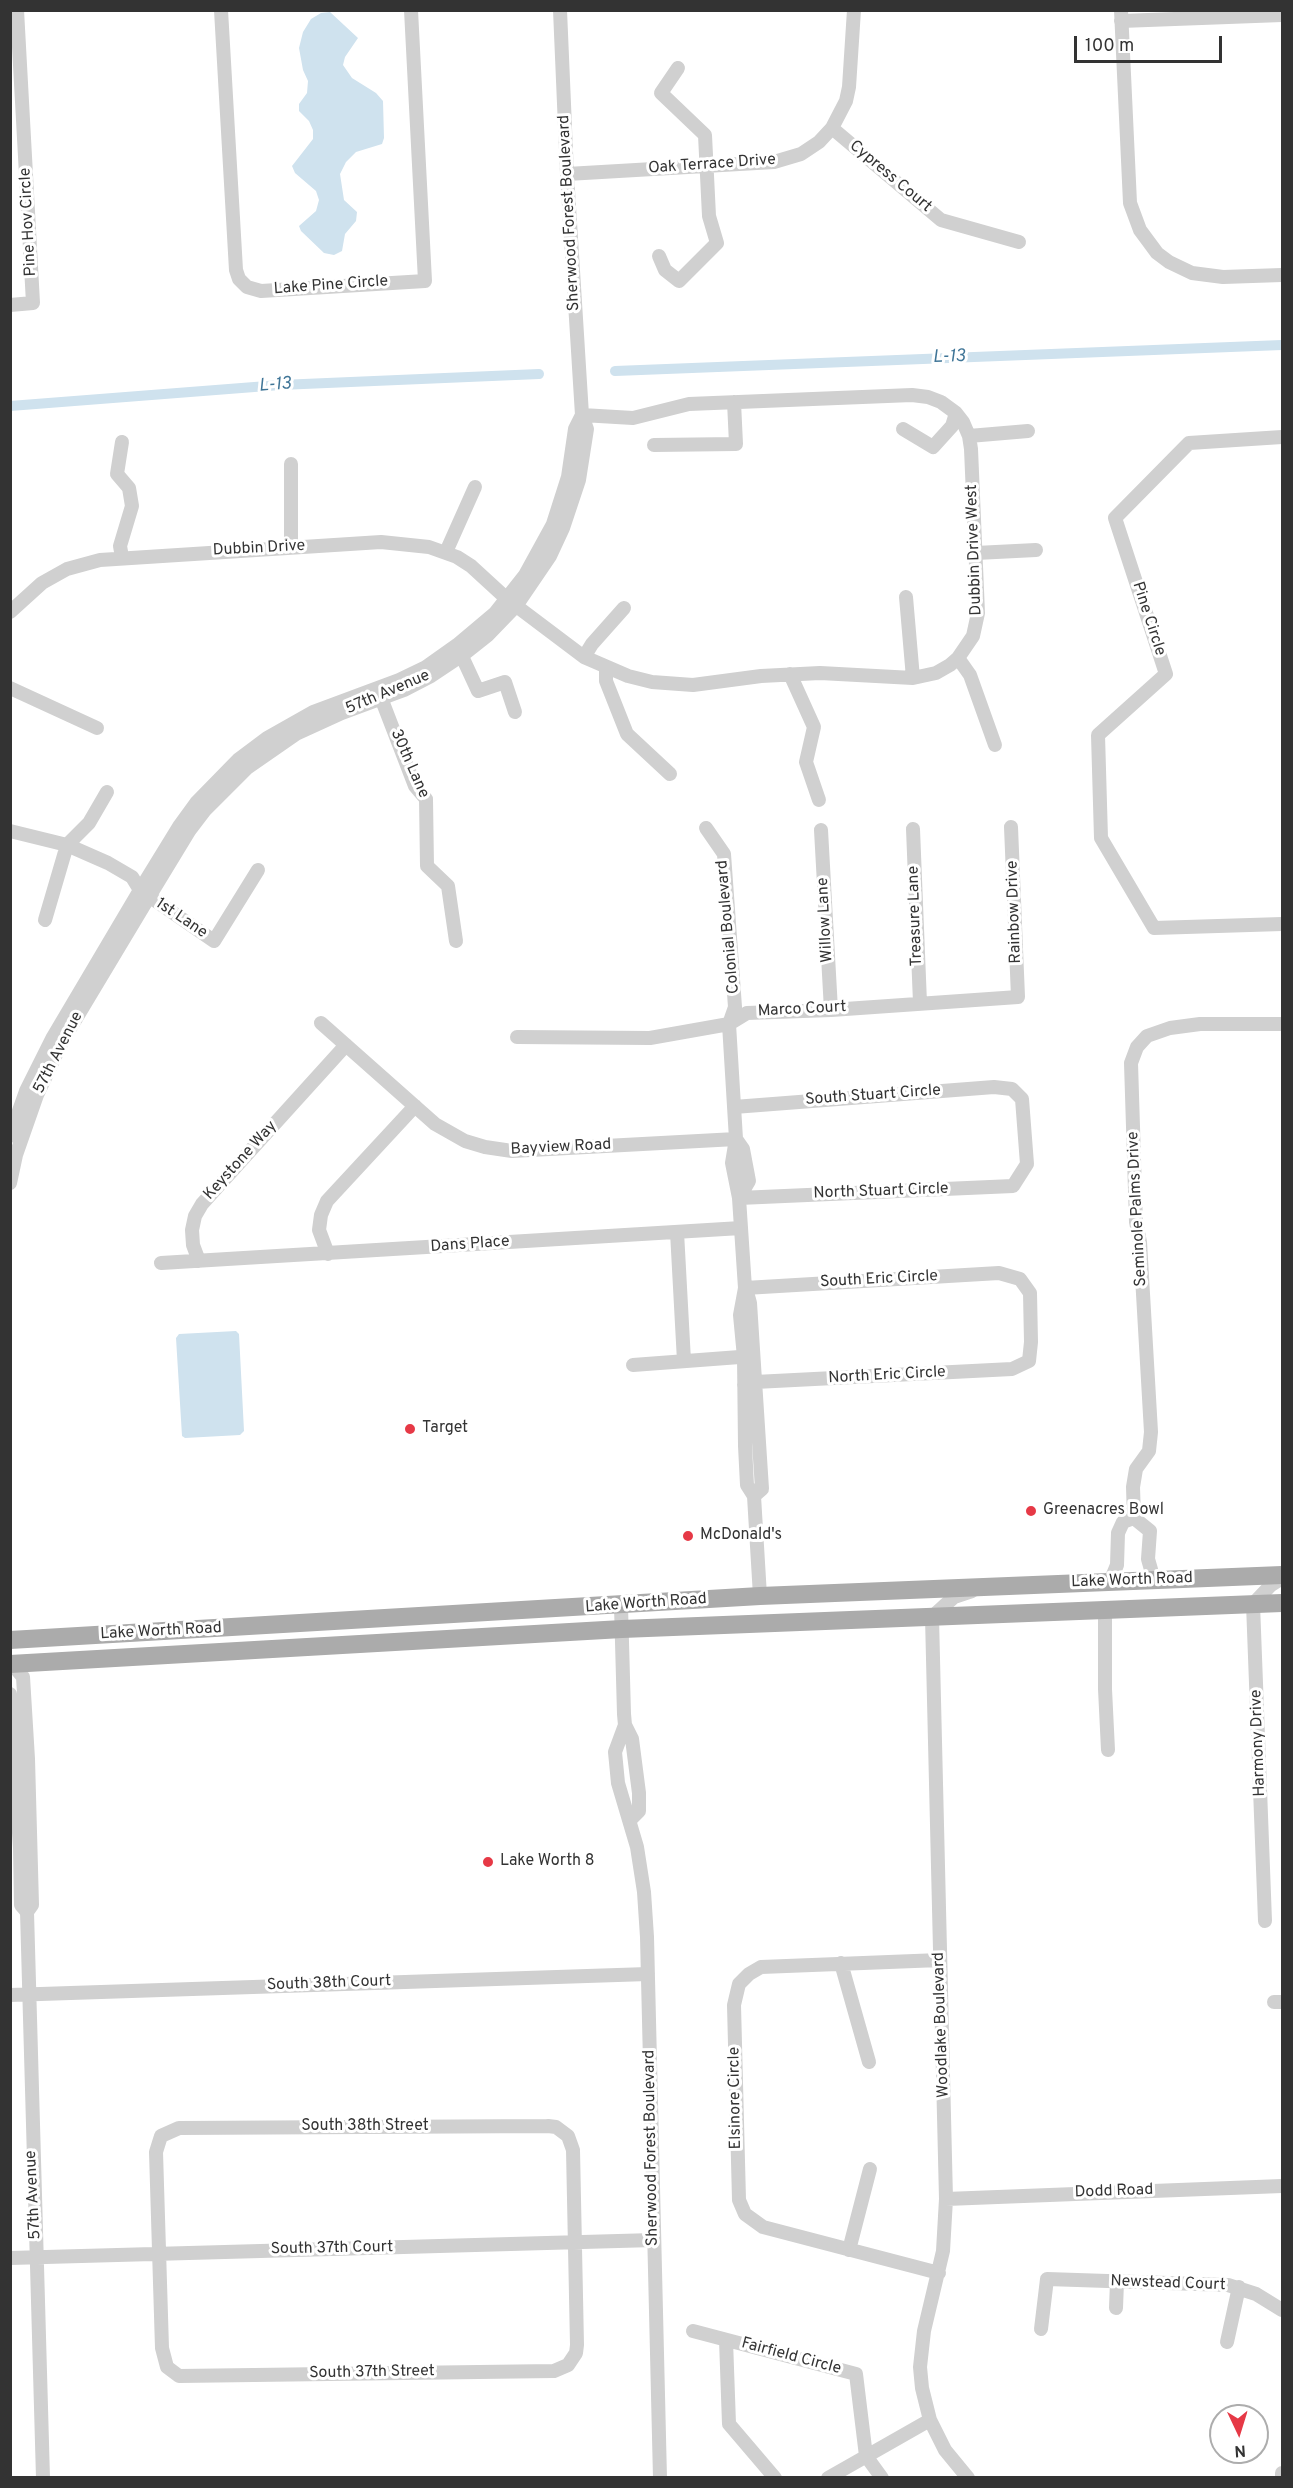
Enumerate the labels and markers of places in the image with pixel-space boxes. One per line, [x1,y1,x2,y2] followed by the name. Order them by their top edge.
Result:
[422,1419,468,1439] place label: Target
[403,1422,417,1436] marker: Target
[1043,1501,1164,1521] place label: Greenacres Bowl
[1024,1504,1038,1518] marker: Greenacres Bowl
[700,1526,782,1546] place label: McDonald's
[681,1529,695,1543] marker: McDonald's
[500,1852,594,1872] place label: Lake Worth 8
[481,1855,495,1869] marker: Lake Worth 8

